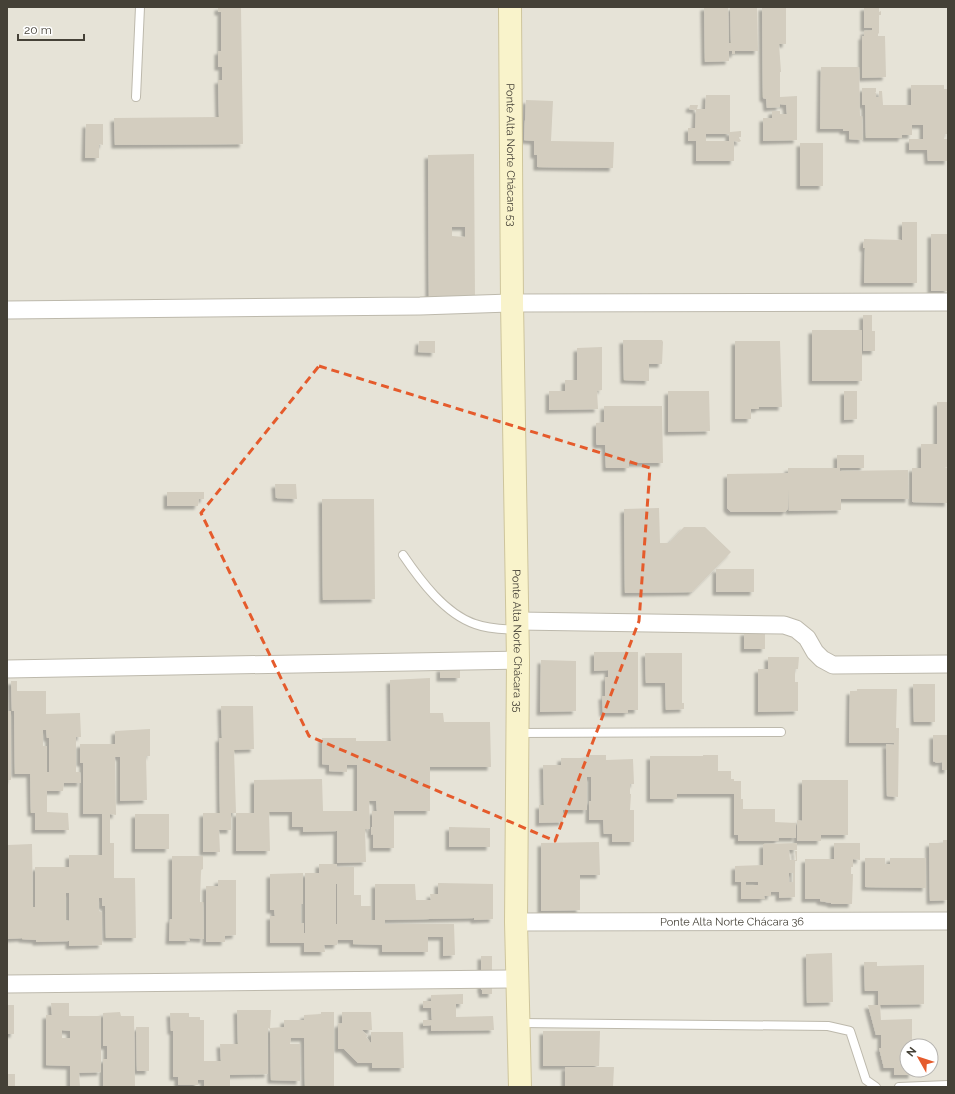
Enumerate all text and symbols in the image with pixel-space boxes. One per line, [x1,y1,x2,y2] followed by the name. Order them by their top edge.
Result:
[18,16,84,42] scale bar
[24,23,52,37] text: 20 m
[504,83,518,227] street label: Ponte Alta Norte Chácara 53
[510,569,525,713] street label: Ponte Alta Norte Chácara 35
[660,915,804,928] street label: Ponte Alta Norte Chácara 36
[899,1038,939,1078] north arrow
[904,1045,919,1059] text: N

